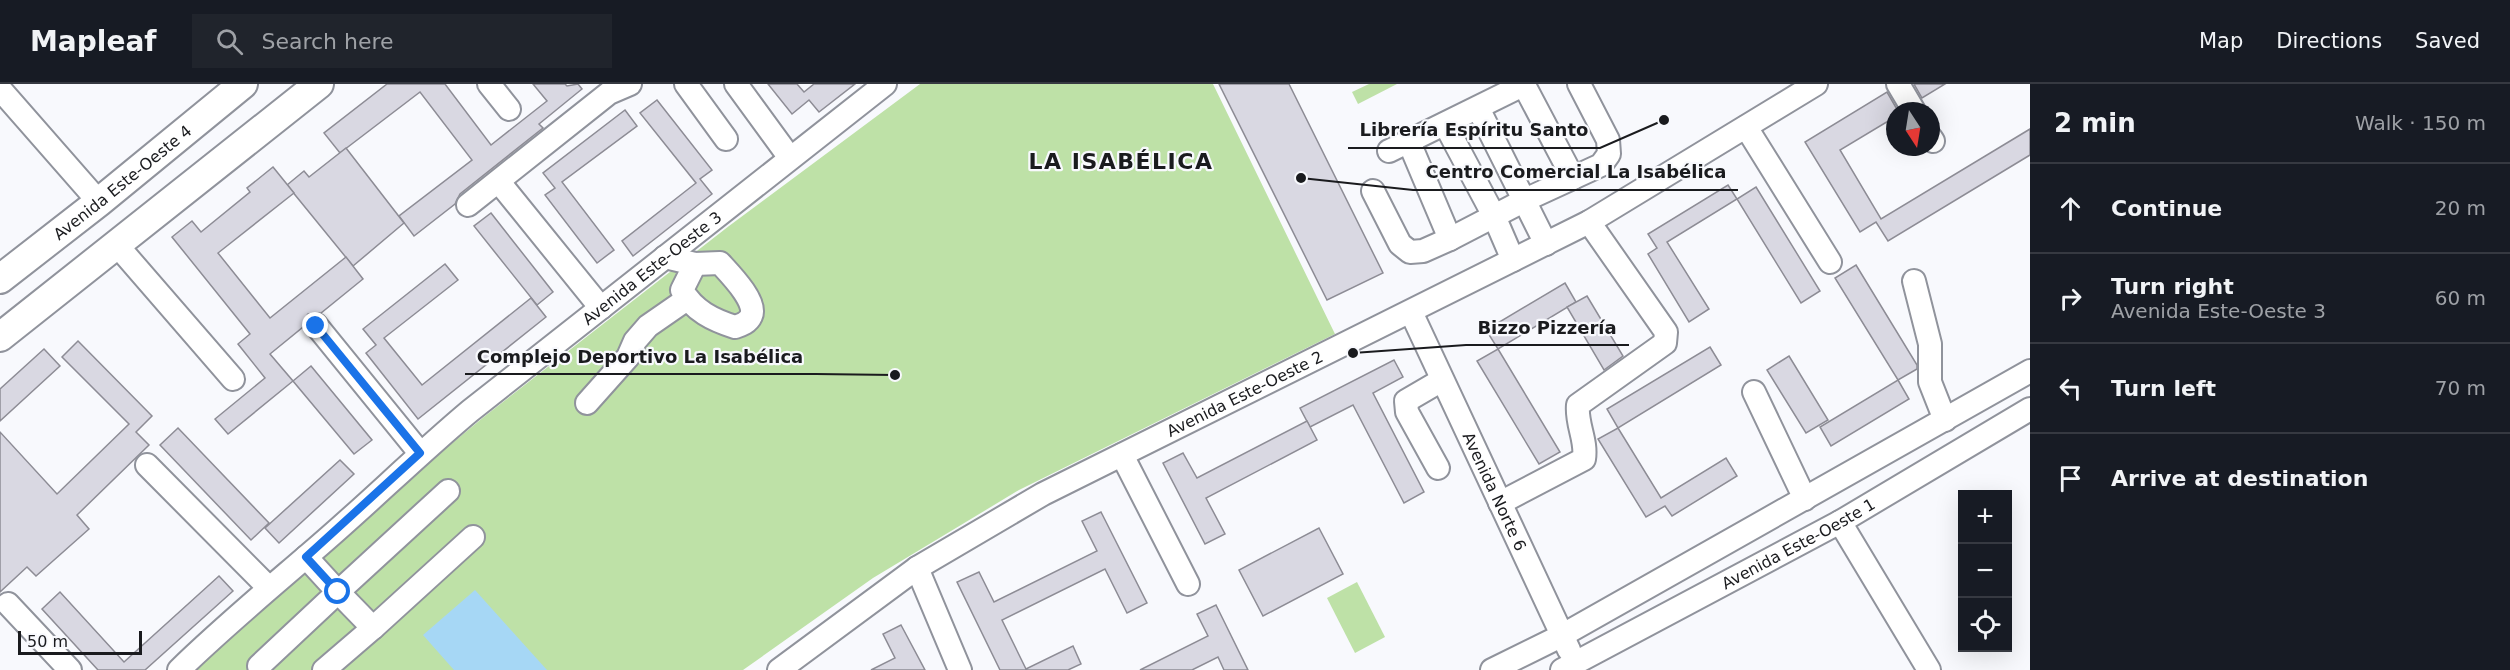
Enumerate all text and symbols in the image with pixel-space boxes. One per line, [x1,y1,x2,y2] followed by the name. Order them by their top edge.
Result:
[192,14,612,68] search box
[30,25,156,58] text: Mapleaf
[213,25,246,58] icon: search
[261,29,394,54] text: Search here
[2199,29,2243,53] text: Map
[2276,29,2382,53] text: Directions
[2415,29,2480,53] text: Saved
[1886,102,1940,156] north arrow
[2054,108,2136,138] text: 2 min
[2355,111,2486,135] text: Walk · 150 m
[1348,112,1600,148] callout: Librería Espíritu Santo
[1360,119,1588,140] text: Librería Espíritu Santo
[49,121,195,244] street label: Avenida Este-Oeste 4
[1029,149,1213,174] district label: LA ISABÉLICA
[1413,154,1738,190] callout: Centro Comercial La Isabélica
[1426,161,1726,182] text: Centro Comercial La Isabélica
[2054,192,2087,225] icon: ahead
[2111,196,2222,221] text: Continue
[2435,196,2486,220] text: 20 m
[578,207,725,328] street label: Avenida Este-Oeste 3
[2111,274,2234,299] text: Turn right
[2054,282,2087,315] icon: right
[2435,286,2486,310] text: 60 m
[2111,299,2326,323] text: Avenida Este-Oeste 3
[1466,309,1629,345] callout: Bizzo Pizzería
[302,312,328,338] route end
[1477,317,1617,338] text: Bizzo Pizzería
[465,338,816,374] callout: Complejo Deportivo La Isabélica
[477,346,803,367] text: Complejo Deportivo La Isabélica
[1163,347,1326,440] street label: Avenida Este-Oeste 2
[2054,372,2087,405] icon: left
[2111,376,2216,401] text: Turn left
[2435,376,2486,400] text: 70 m
[1459,429,1531,554] street label: Avenida Norte 6
[2054,462,2087,495] icon: arrive
[2111,466,2368,491] text: Arrive at destination
[1958,490,2012,652] map controls
[1958,490,2012,544] button: +
[1718,494,1878,593] street label: Avenida Este-Oeste 1
[1958,544,2012,598] button: −
[324,578,350,604] route start
[1958,598,2012,652] button: locate
[18,628,142,656] scale bar
[27,632,68,651] text: 50 m

